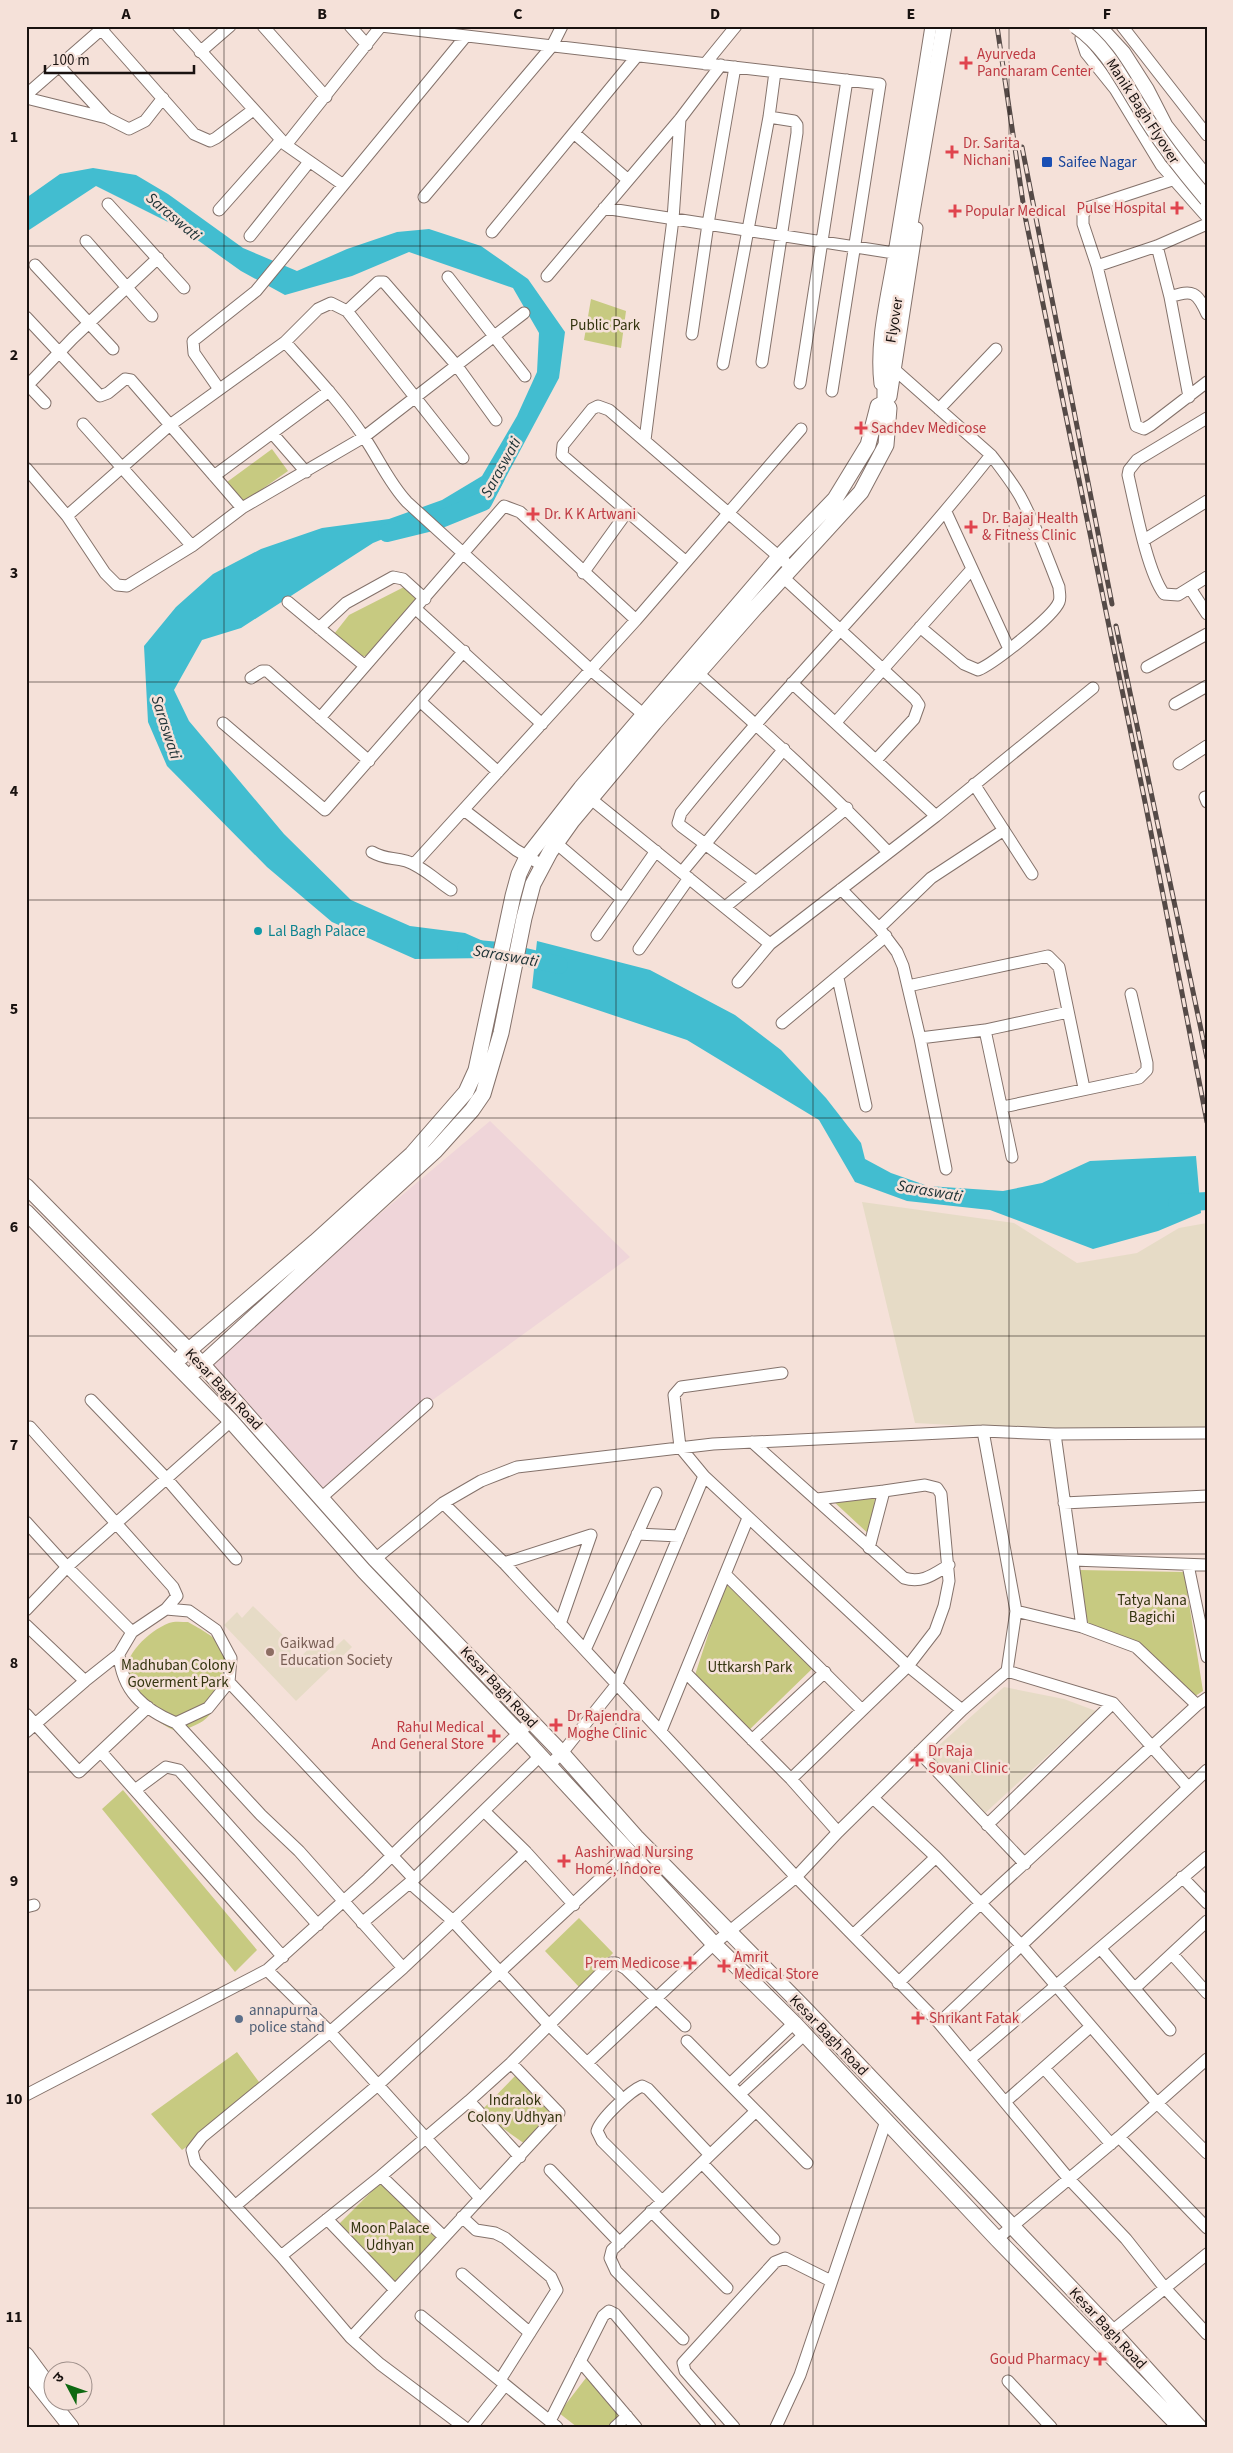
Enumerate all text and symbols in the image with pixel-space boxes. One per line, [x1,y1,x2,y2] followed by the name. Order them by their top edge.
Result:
[120,3,131,25] text: A
[317,3,327,25] text: B
[513,3,523,25] text: C
[710,3,720,25] text: D
[907,3,915,25] text: E
[1103,3,1111,25] text: F
[45,42,194,74] scale bar
[977,44,1094,82] place label: Ayurveda Pancharam Center
[52,50,90,71] text: 100 m
[1101,54,1185,169] street label: Manik Bagh Flyover
[959,56,973,70] marker: Ayurveda Pancharam Center
[10,126,18,148] text: 1
[963,133,1020,171] place label: Dr. Sarita Nichani
[945,145,959,159] marker: Dr. Sarita Nichani
[1058,152,1138,173] place label: Saifee Nagar
[1040,155,1054,169] marker: Saifee Nagar
[141,187,206,246] water label: Saraswati
[1076,198,1166,219] place label: Pulse Hospital
[965,201,1066,222] place label: Popular Medical
[1170,201,1184,215] marker: Pulse Hospital
[949,205,961,217] marker: Popular Medical
[881,295,909,344] street label: Flyover
[570,315,641,336] park label: Public Park
[10,344,18,366] text: 2
[871,418,986,439] place label: Sachdev Medicose
[855,422,867,434] marker: Sachdev Medicose
[475,433,527,502] water label: Saraswati
[544,504,636,525] place label: Dr. K K Artwani
[526,507,540,521] marker: Dr. K K Artwani
[982,508,1078,546] place label: Dr. Bajaj Health & Fitness Clinic
[964,520,978,534] marker: Dr. Bajaj Health & Fitness Clinic
[10,562,18,584] text: 3
[145,693,187,762] water label: Saraswati
[10,780,19,802] text: 4
[268,921,366,942] place label: Lal Bagh Palace
[252,925,264,937] marker: Lal Bagh Palace
[472,939,540,973] water label: Saraswati
[10,998,18,1020] text: 5
[896,1174,964,1208] water label: Saraswati
[10,1216,18,1238] text: 6
[180,1344,267,1435] street label: Kesar Bagh Road
[10,1434,18,1456] text: 7
[1117,1590,1187,1628] park label: Tatya Nana Bagichi
[280,1633,392,1671] place label: Gaikwad Education Society
[455,1642,542,1733] street label: Kesar Bagh Road
[264,1646,276,1658] marker: Gaikwad Education Society
[10,1652,18,1674] text: 8
[121,1655,235,1693] park label: Madhuban Colony Goverment Park
[708,1657,793,1678] park label: Uttkarsh Park
[567,1706,647,1744] place label: Dr Rajendra Moghe Clinic
[372,1717,484,1755] place label: Rahul Medical And General Store
[549,1718,563,1732] marker: Dr Rajendra Moghe Clinic
[488,1730,500,1742] marker: Rahul Medical And General Store
[928,1741,1008,1779] place label: Dr Raja Sovani Clinic
[910,1753,924,1767] marker: Dr Raja Sovani Clinic
[575,1842,693,1880] place label: Aashirwad Nursing Home, Indore
[557,1854,571,1868] marker: Aashirwad Nursing Home, Indore
[10,1870,18,1892] text: 9
[734,1947,819,1985] place label: Amrit Medical Store
[585,1953,680,1974] place label: Prem Medicose
[684,1957,696,1969] marker: Prem Medicose
[718,1960,730,1972] marker: Amrit Medical Store
[784,1990,873,2081] street label: Kesar Bagh Road
[249,2000,325,2038] place label: annapurna police stand
[929,2008,1020,2029] place label: Shrikant Fatak
[911,2011,925,2025] marker: Shrikant Fatak
[233,2013,245,2025] marker: annapurna police stand
[6,2088,22,2110] text: 10
[467,2090,563,2128] park label: Indralok Colony Udhyan
[350,2218,430,2256] park label: Moon Palace Udhyan
[1064,2283,1151,2374] street label: Kesar Bagh Road
[6,2306,22,2328] text: 11
[990,2349,1090,2370] place label: Goud Pharmacy
[1094,2353,1106,2365] marker: Goud Pharmacy
[42,2360,92,2410] north arrow
[49,2368,70,2388] text: उ

